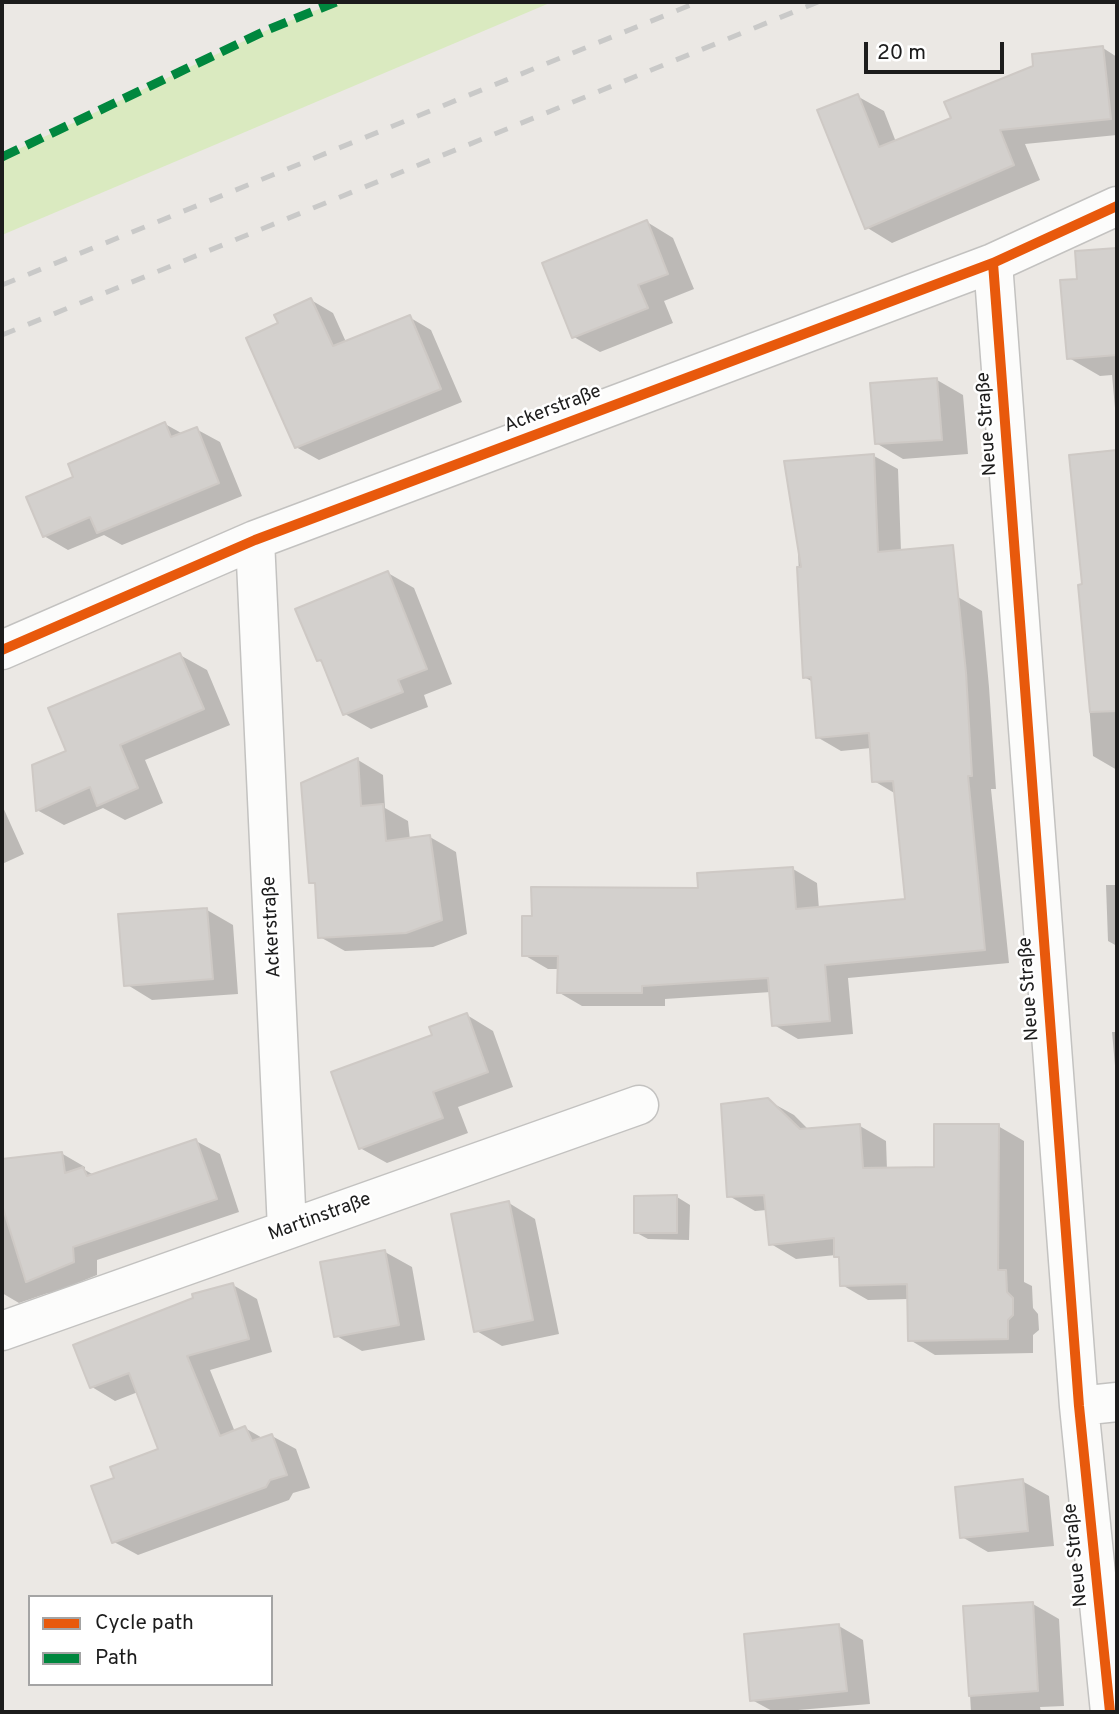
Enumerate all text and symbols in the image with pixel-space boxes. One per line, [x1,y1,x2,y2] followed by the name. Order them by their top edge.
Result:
[867,28,1007,72] scale bar
[877,40,926,67] text: 20 m
[973,371,1003,477] street label: Neue Straße
[501,381,605,439] street label: Ackerstraße
[259,875,287,979] street label: Ackerstraße
[1015,936,1045,1042] street label: Neue Straße
[265,1189,375,1247] street label: Martinstraße
[1060,1502,1094,1608] street label: Neue Straße
[28,1595,273,1686] legend
[95,1610,194,1637] text: Cycle path
[95,1645,138,1672] text: Path

